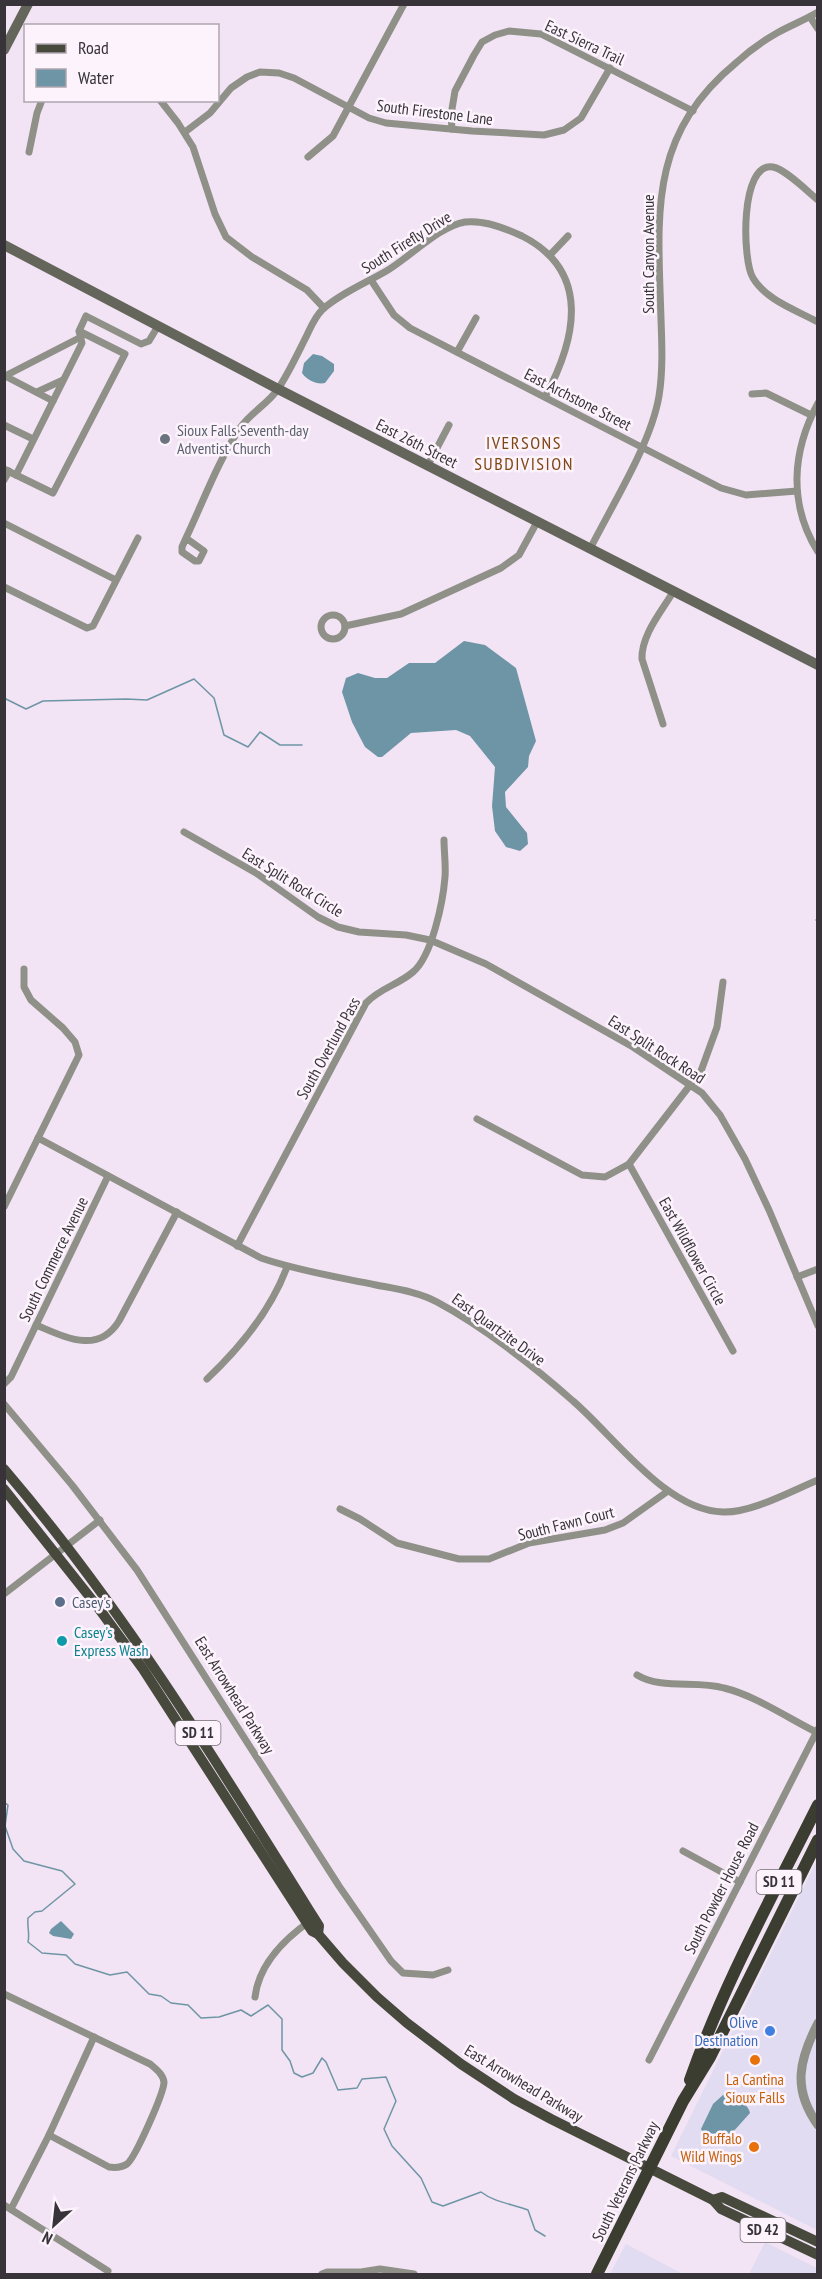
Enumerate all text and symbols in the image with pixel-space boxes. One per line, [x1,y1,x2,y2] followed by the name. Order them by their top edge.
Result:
[542,15,628,69] street label: East Sierra Trail
[24,24,219,102] legend
[78,36,109,59] text: Road
[78,66,114,89] text: Water
[376,95,494,129] street label: South Firestone Lane
[638,194,658,314] street label: South Canyon Avenue
[357,206,455,278] street label: South Firefly Drive
[521,363,635,435] street label: East Archstone Street
[373,414,462,472] street label: East 26th Street
[177,420,309,458] place label: Sioux Falls Seventh-day Adventist Church
[474,431,574,475] district label: IVERSONS SUBDIVISION
[158,432,172,446] marker: Sioux Falls Seventh-day Adventist Church
[239,843,347,921] street label: East Split Rock Circle
[292,994,364,1102] street label: South Overlund Pass
[605,1010,709,1088] street label: East Split Rock Road
[14,1193,92,1325] street label: South Commerce Avenue
[655,1194,731,1308] street label: East Wildflower Circle
[448,1288,550,1370] street label: East Quartzite Drive
[516,1501,617,1545] street label: South Fawn Court
[72,1592,111,1612] place label: Casey's
[53,1595,67,1609] marker: Casey's
[74,1622,148,1660] place label: Casey's Express Wash
[191,1633,279,1757] street label: East Arrowhead Parkway
[55,1634,69,1648] marker: Casey's Express Wash
[176,1721,220,1745] road number: SD 11
[679,1819,763,1957] street label: South Powder House Road
[756,1870,802,1894] road number: SD 11
[694,2012,758,2050] place label: Olive Destination
[763,2024,777,2038] marker: Olive Destination
[461,2040,587,2126] street label: East Arrowhead Parkway
[748,2053,762,2067] marker: La Cantina Sioux Falls
[725,2069,785,2107] place label: La Cantina Sioux Falls
[587,2118,663,2244] street label: South Veterans Parkway
[680,2128,742,2166] place label: Buffalo Wild Wings
[747,2140,761,2154] marker: Buffalo Wild Wings
[24,2195,84,2255] north arrow
[740,2218,786,2242] road number: SD 42
[39,2227,56,2249] text: N

